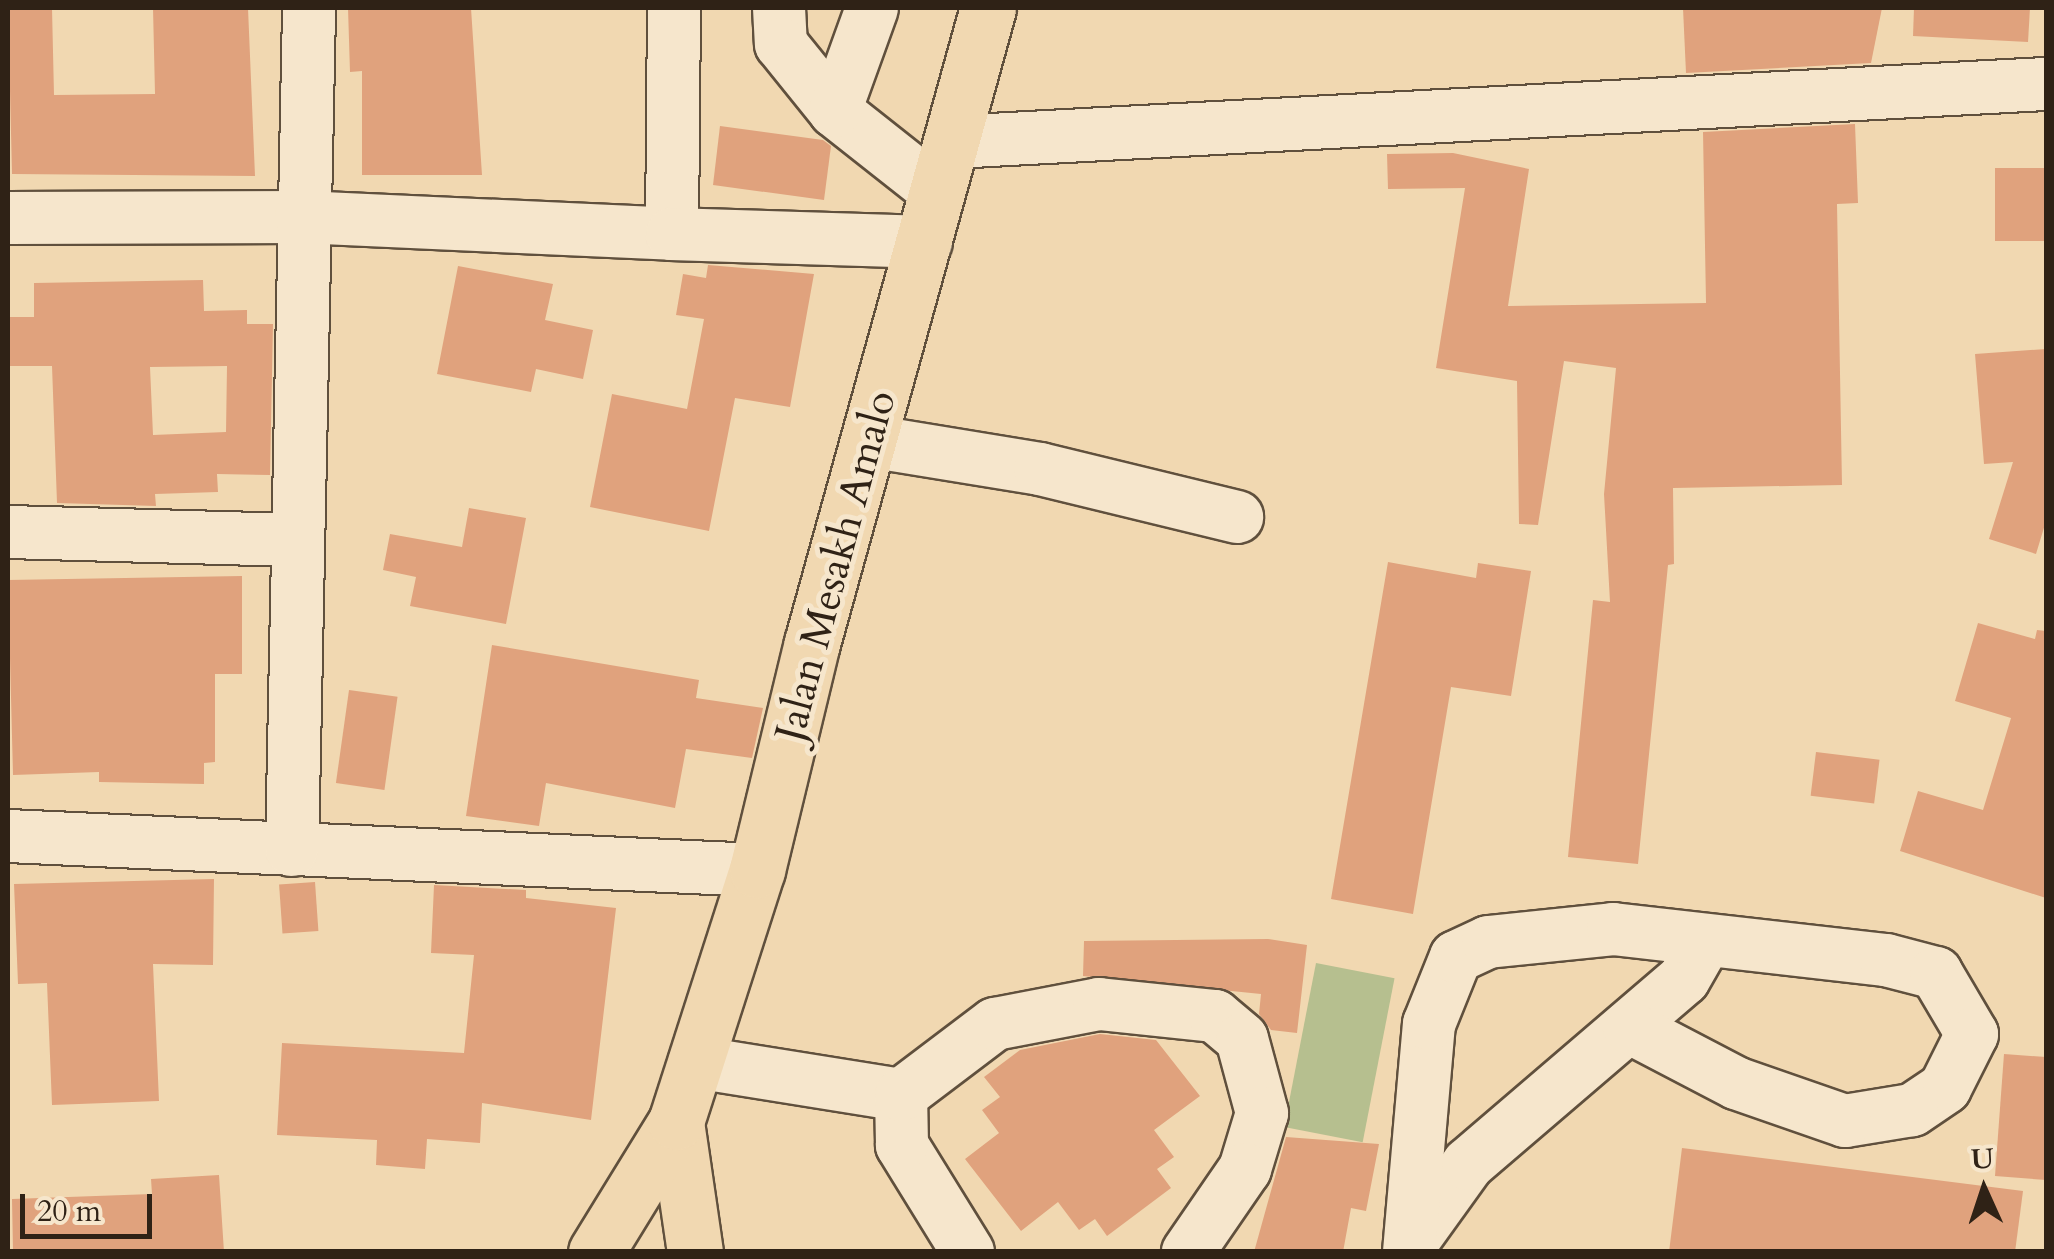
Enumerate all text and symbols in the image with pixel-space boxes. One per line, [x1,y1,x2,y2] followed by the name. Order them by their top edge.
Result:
[765,385,907,747] street label: Jalan Mesakh Amalo
[1934,1139,2034,1239] north arrow
[1970,1139,1995,1179] text: U
[25,1174,158,1236] scale bar
[37,1191,101,1232] text: 20 m

